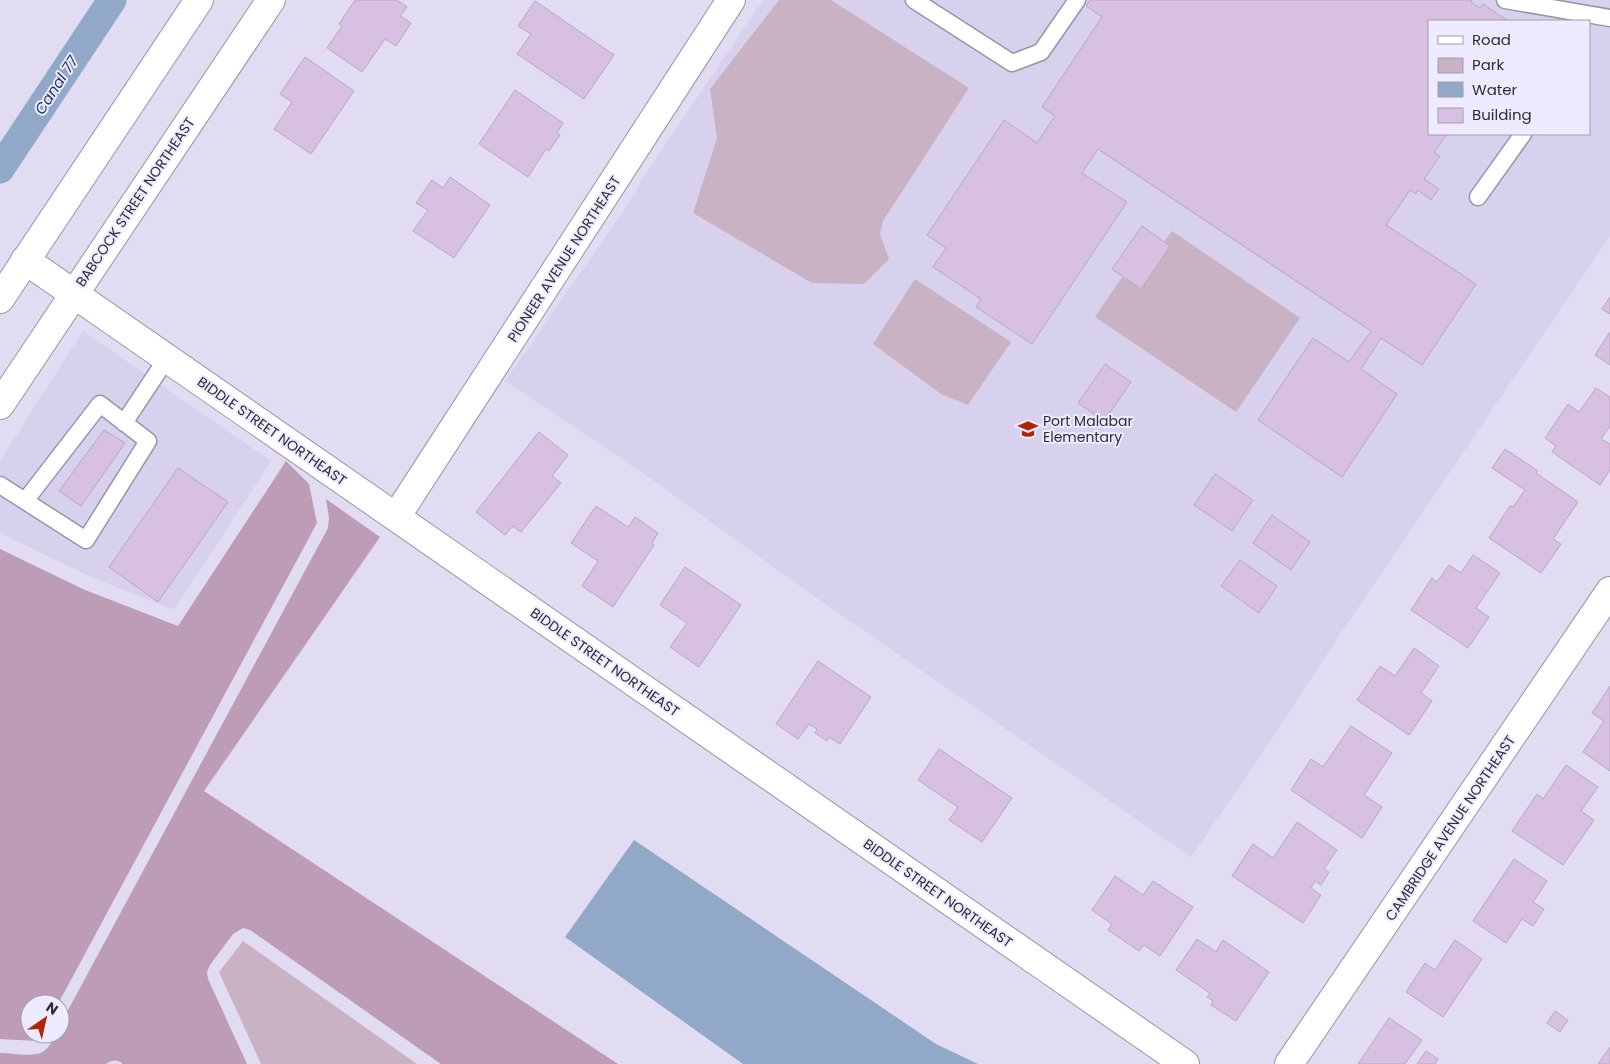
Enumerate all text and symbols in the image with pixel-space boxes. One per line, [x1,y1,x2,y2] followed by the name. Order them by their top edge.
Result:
[1428,20,1590,135] legend
[1472,29,1511,50] text: Road
[29,51,83,118] water label: Canal 77
[1472,54,1504,75] text: Park
[1472,79,1518,100] text: Water
[1472,104,1532,125] text: Building
[71,113,200,291] street label: BABCOCK STREET NORTHEAST
[503,172,626,346] street label: PIONEER AVENUE NORTHEAST
[193,372,351,490] street label: BIDDLE STREET NORTHEAST
[1043,411,1133,447] place label: Port Malabar Elementary
[1017,418,1039,440] school or university icon: Port Malabar Elementary
[526,603,684,721] street label: BIDDLE STREET NORTHEAST
[1380,731,1520,925] street label: CAMBRIDGE AVENUE NORTHEAST
[859,834,1017,952] street label: BIDDLE STREET NORTHEAST
[20,994,70,1044] north arrow
[42,997,62,1019] text: N

